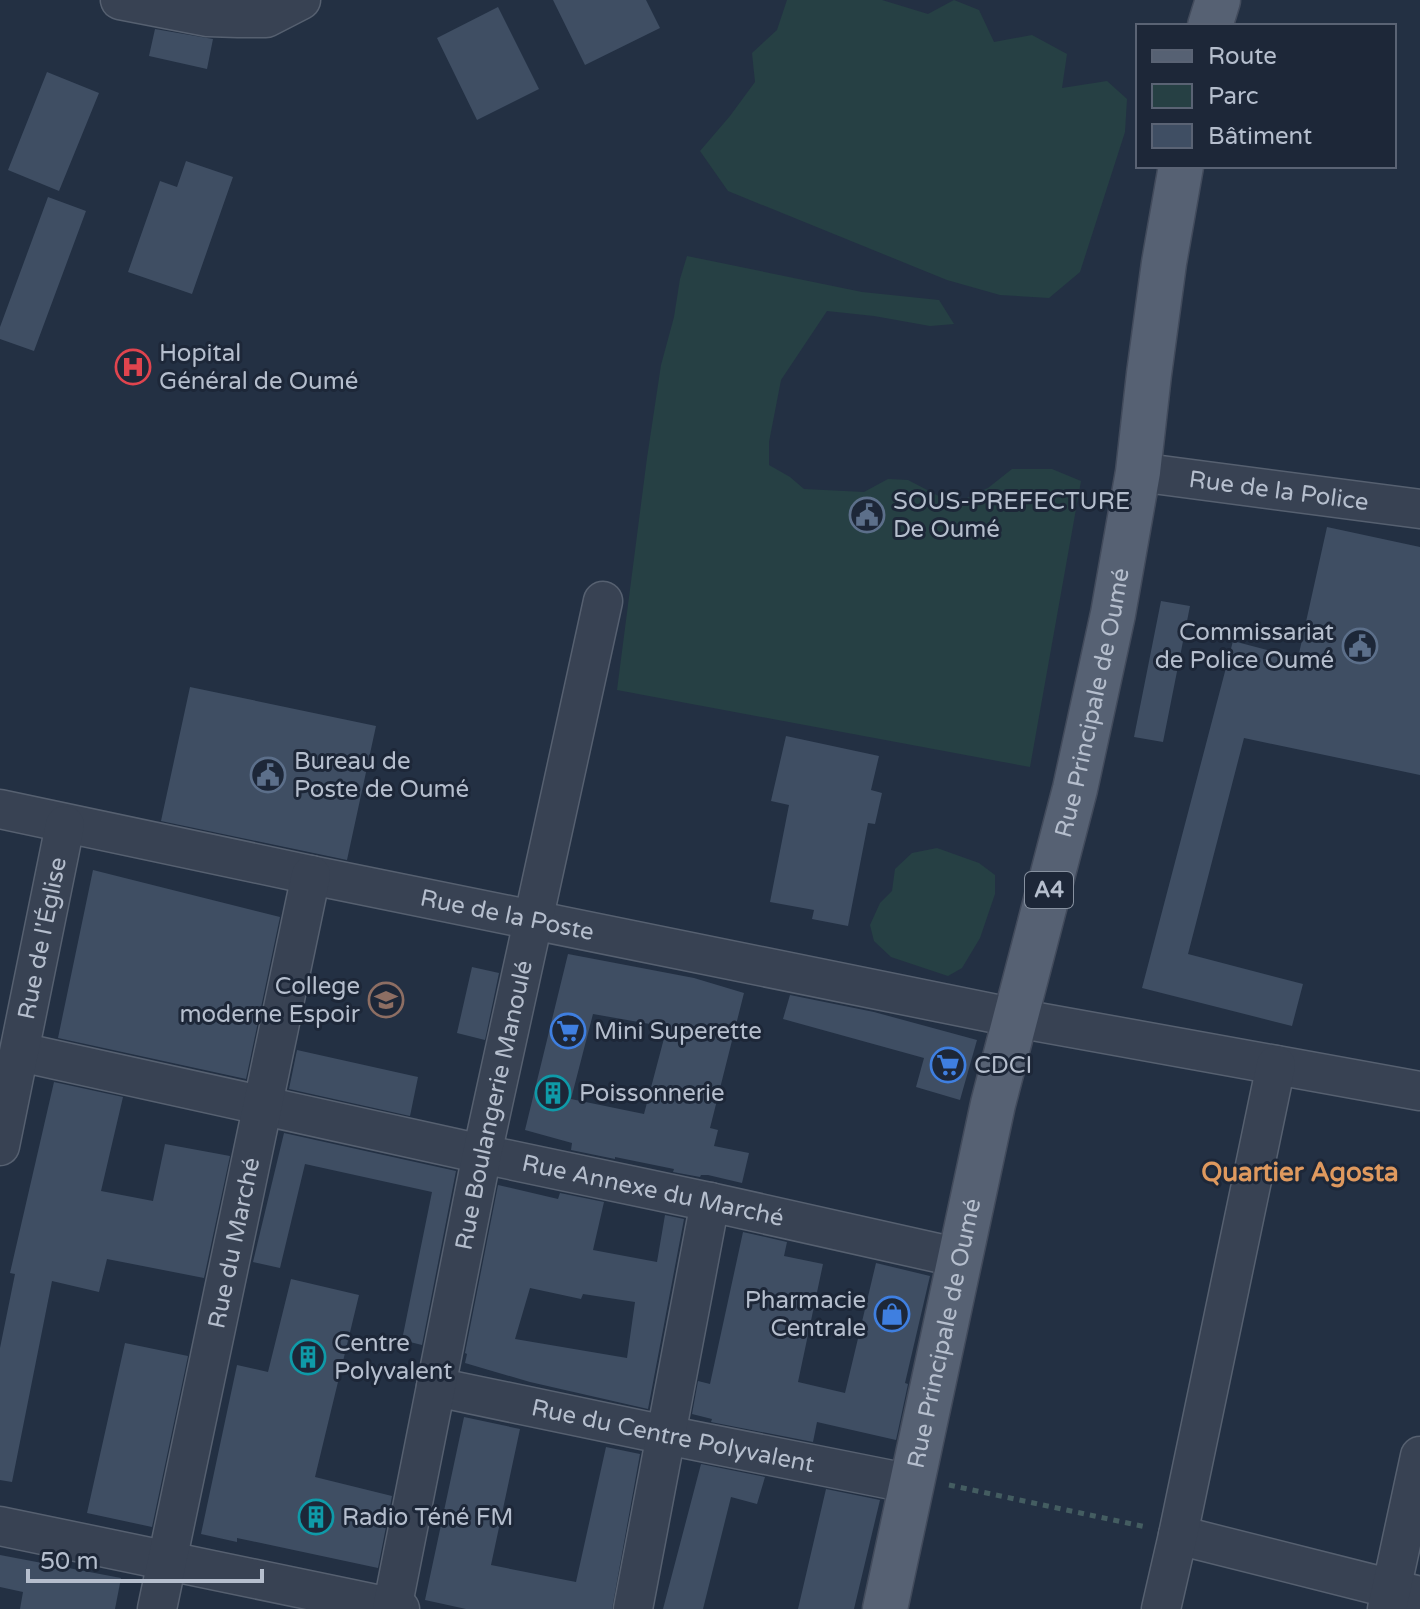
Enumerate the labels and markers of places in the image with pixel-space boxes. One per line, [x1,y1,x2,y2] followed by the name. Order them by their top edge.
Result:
[159,339,358,396] place label: Hopital Général de Oumé
[114,348,152,386] hospital icon: Hopital Général de Oumé
[893,487,1130,544] place label: SOUS-PREFECTURE De Oumé
[848,496,886,534] public building icon: SOUS-PREFECTURE De Oumé
[1155,618,1334,675] place label: Commissariat de Police Oumé
[1341,627,1379,665] public building icon: Commissariat de Police Oumé
[294,747,469,804] place label: Bureau de Poste de Oumé
[249,756,287,794] public building icon: Bureau de Poste de Oumé
[179,972,361,1029] place label: College moderne Espoir
[367,981,405,1019] school or university icon: College moderne Espoir
[549,1012,587,1050] supermarket icon: Mini Superette
[594,1017,762,1046] place label: Mini Superette
[929,1046,967,1084] supermarket icon: CDCI
[974,1051,1032,1080] place label: CDCI
[534,1074,572,1112] building icon: Poissonnerie
[579,1079,725,1108] place label: Poissonnerie
[745,1286,866,1343] place label: Pharmacie Centrale
[873,1295,911,1333] shop icon: Pharmacie Centrale
[334,1329,452,1386] place label: Centre Polyvalent
[289,1338,327,1376] building icon: Centre Polyvalent
[297,1498,335,1536] building icon: Radio Téné FM
[342,1503,513,1532] place label: Radio Téné FM

